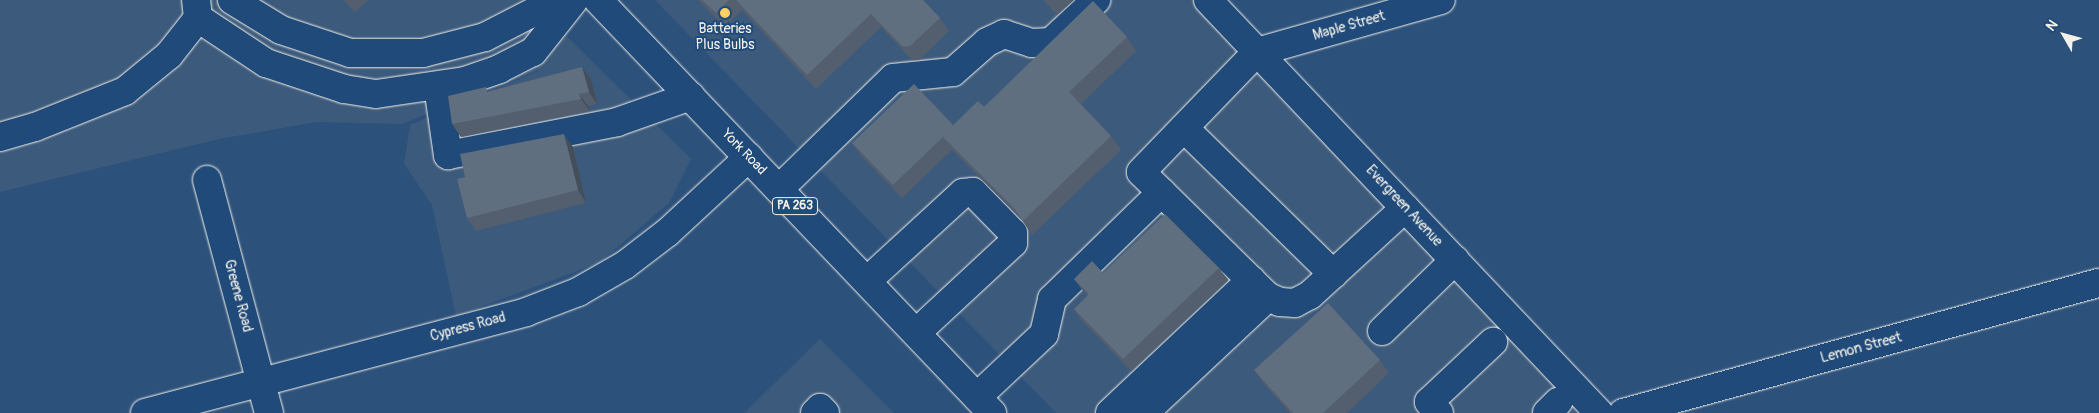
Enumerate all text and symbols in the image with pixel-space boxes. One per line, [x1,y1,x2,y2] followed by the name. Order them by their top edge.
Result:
[719,7,731,19] marker: Batteries Plus Bulbs
[1311,8,1387,44] street label: Maple Street
[2039,10,2089,60] north arrow
[2042,16,2061,34] text: N
[696,21,754,54] place label: Batteries Plus Bulbs
[718,126,770,178] street label: York Road
[1362,162,1446,250] street label: Evergreen Avenue
[771,197,819,216] road number: PA 263
[220,258,256,334] street label: Greene Road
[428,309,508,345] street label: Cypress Road
[1819,329,1903,367] street label: Lemon Street

